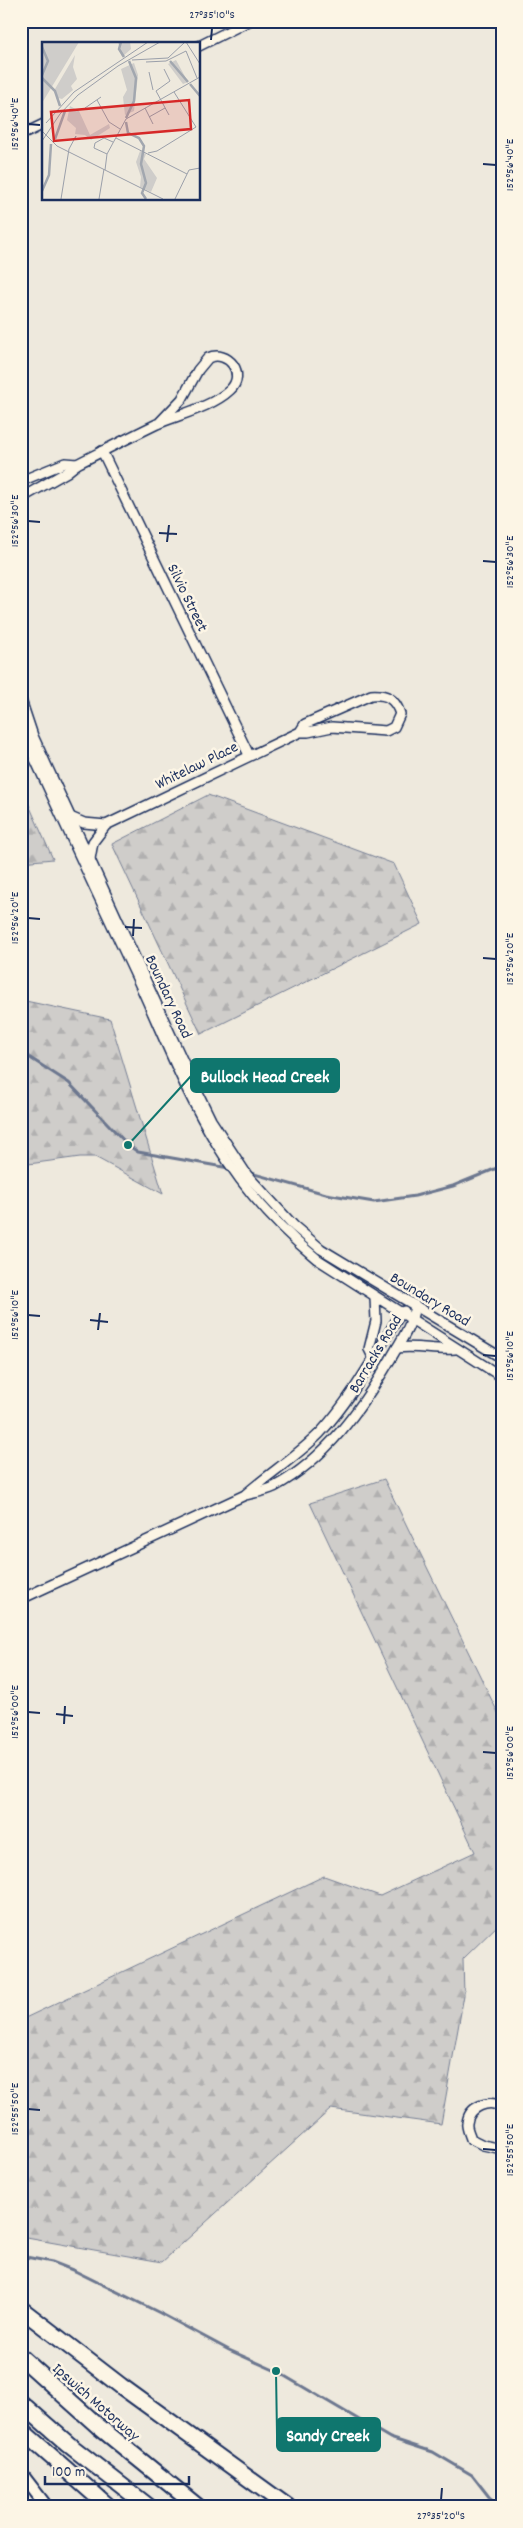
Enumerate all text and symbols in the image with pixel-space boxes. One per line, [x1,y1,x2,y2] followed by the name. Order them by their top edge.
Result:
[189,7,235,24] text: 27°35'10"S
[42,42,200,200] inset map
[7,97,24,150] text: 152°56'40"E
[502,138,519,191] text: 152°56'40"E
[7,494,24,547] text: 152°56'30"E
[502,535,519,588] text: 152°56'30"E
[160,560,213,636] street label: Silvio Street
[152,736,242,796] street label: Whitelaw Place
[7,891,24,944] text: 152°56'20"E
[502,932,519,985] text: 152°56'20"E
[138,951,197,1043] street label: Boundary Road
[191,1059,339,1092] callout: Bullock Head Creek
[201,1066,330,1091] text: Bullock Head Creek
[385,1267,474,1333] street label: Boundary Road
[7,1289,24,1340] text: 152°56'10"E
[344,1311,409,1398] street label: Barracks Road
[502,1330,519,1381] text: 152°56'10"E
[7,1685,24,1739] text: 152°56'00"E
[502,1726,519,1780] text: 152°56'00"E
[7,2082,24,2135] text: 152°55'50"E
[502,2123,519,2176] text: 152°55'50"E
[47,2358,145,2448] street label: Ipswich Motorway
[277,2418,380,2451] callout: Sandy Creek
[286,2425,370,2450] text: Sandy Creek
[45,2453,189,2485] scale bar
[52,2462,85,2484] text: 100 m
[417,2508,465,2525] text: 27°35'20"S

